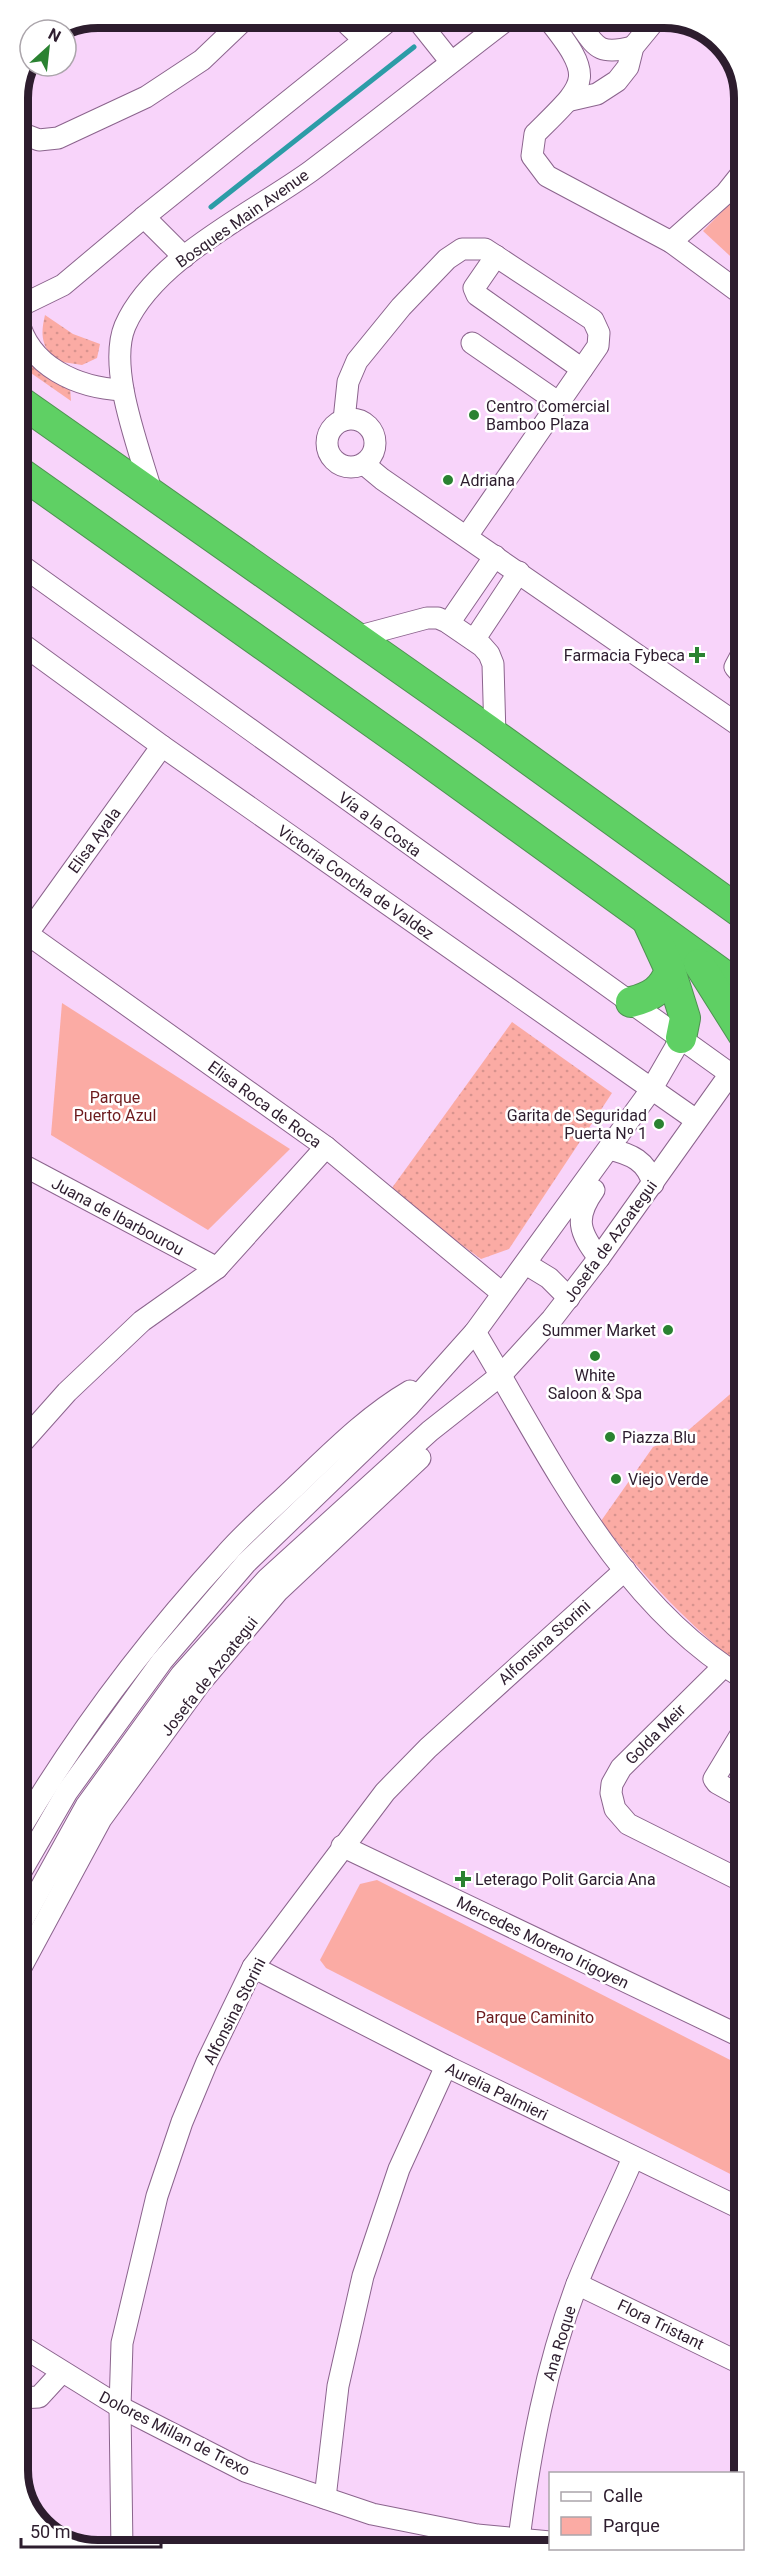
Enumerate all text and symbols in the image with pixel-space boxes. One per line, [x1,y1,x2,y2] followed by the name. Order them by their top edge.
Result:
[18,18,78,78] north arrow
[45,24,64,46] text: N
[172,165,312,271] street label: Bosques Main Avenue
[486,397,610,434] place label: Centro Comercial Bamboo Plaza
[467,408,481,422] marker: Centro Comercial Bamboo Plaza
[460,471,515,490] place label: Adriana
[441,473,455,487] marker: Adriana
[564,646,685,665] place label: Farmacia Fybeca
[690,648,704,662] marker: Farmacia Fybeca
[335,788,425,861] street label: Vía a la Costa
[64,804,125,877] street label: Elisa Ayala
[274,821,437,944] street label: Victoria Concha de Valdez
[204,1057,325,1152] street label: Elisa Roca de Roca
[74,1088,156,1125] park label: Parque Puerto Azul
[507,1106,647,1143] place label: Garita de Seguridad Puerta Nº 1
[652,1117,666,1131] marker: Garita de Seguridad Puerta Nº 1
[48,1174,187,1259] street label: Juana de Ibarbourou
[560,1177,661,1306] street label: Josefa de Azoategui
[542,1321,656,1340] place label: Summer Market
[661,1323,675,1337] marker: Summer Market
[588,1349,602,1363] marker: White Saloon & Spa
[548,1366,642,1403] place label: White Saloon & Spa
[622,1428,696,1447] place label: Piazza Blu
[603,1430,617,1444] marker: Piazza Blu
[628,1470,709,1489] place label: Viejo Verde
[609,1472,623,1486] marker: Viejo Verde
[494,1596,594,1689] street label: Alfonsina Storini
[157,1613,262,1740] street label: Josefa de Azoategui
[621,1700,690,1768] street label: Golda Meir
[475,1870,656,1889] place label: Leterago Polit Garcia Ana
[456,1872,470,1886] marker: Leterago Polit Garcia Ana
[453,1892,632,1993] street label: Mercedes Moreno Irigoyen
[199,1955,270,2068] street label: Alfonsina Storini
[476,2008,594,2027] park label: Parque Caminito
[442,2058,551,2124] street label: Aurelia Palmieri
[614,2295,707,2354] street label: Flora Tristant
[539,2303,580,2383] street label: Ana Roque
[96,2387,253,2480] street label: Dolores Millan de Trexo
[549,2472,744,2550] legend
[603,2485,643,2506] text: Calle
[21,2511,160,2549] scale bar
[603,2515,660,2536] text: Parque
[30,2521,70,2542] text: 50 m

